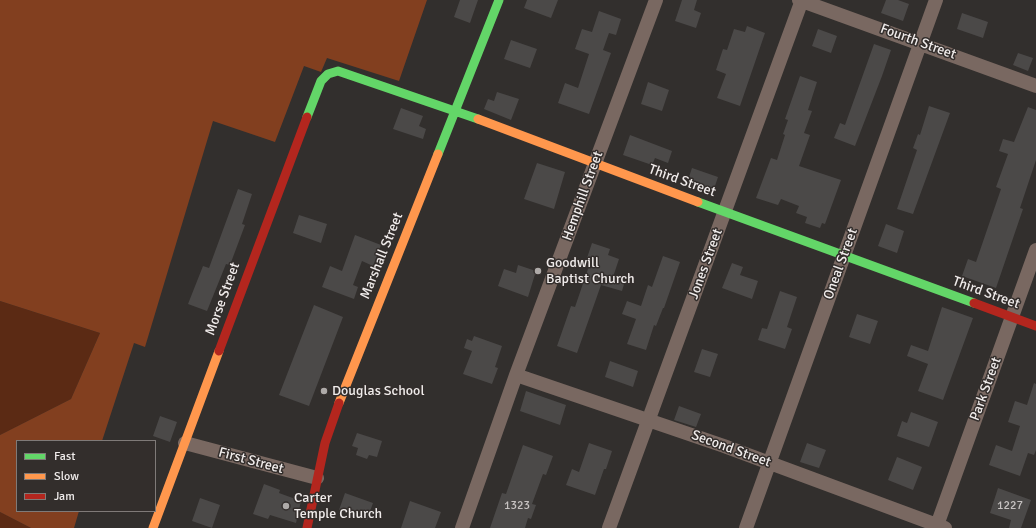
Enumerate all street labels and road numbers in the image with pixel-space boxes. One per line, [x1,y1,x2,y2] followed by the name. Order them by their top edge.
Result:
[878,21,958,63] street label: Fourth Street
[559,149,607,243] street label: Hemphill Street
[646,161,718,201] street label: Third Street
[357,210,407,302] street label: Marshall Street
[685,226,727,302] street label: Jones Street
[820,226,862,302] street label: Oneal Street
[202,260,244,338] street label: Morse Street
[950,273,1022,313] street label: Third Street
[967,355,1005,423] street label: Park Street
[689,427,773,471] street label: Second Street
[217,444,285,478] street label: First Street

